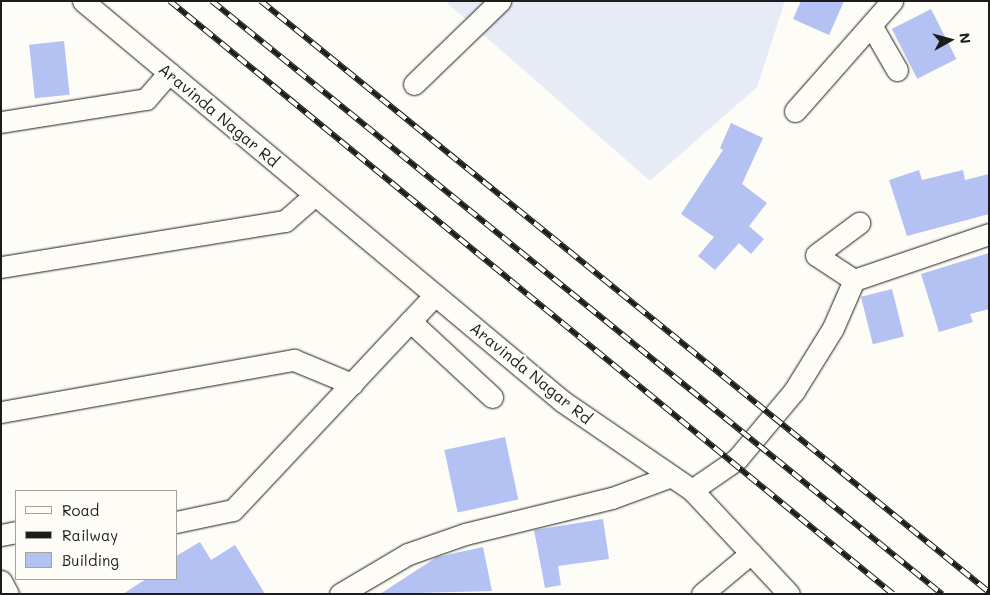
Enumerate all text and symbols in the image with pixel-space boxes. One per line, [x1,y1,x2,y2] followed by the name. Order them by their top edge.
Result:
[925,15,975,65] north arrow
[955,32,975,45] text: N
[155,59,283,171] street label: Aravinda Nagar Rd
[466,318,596,428] street label: Aravinda Nagar Rd
[15,490,178,580] legend
[62,500,99,520] text: Road
[62,525,118,545] text: Railway
[62,550,119,570] text: Building

